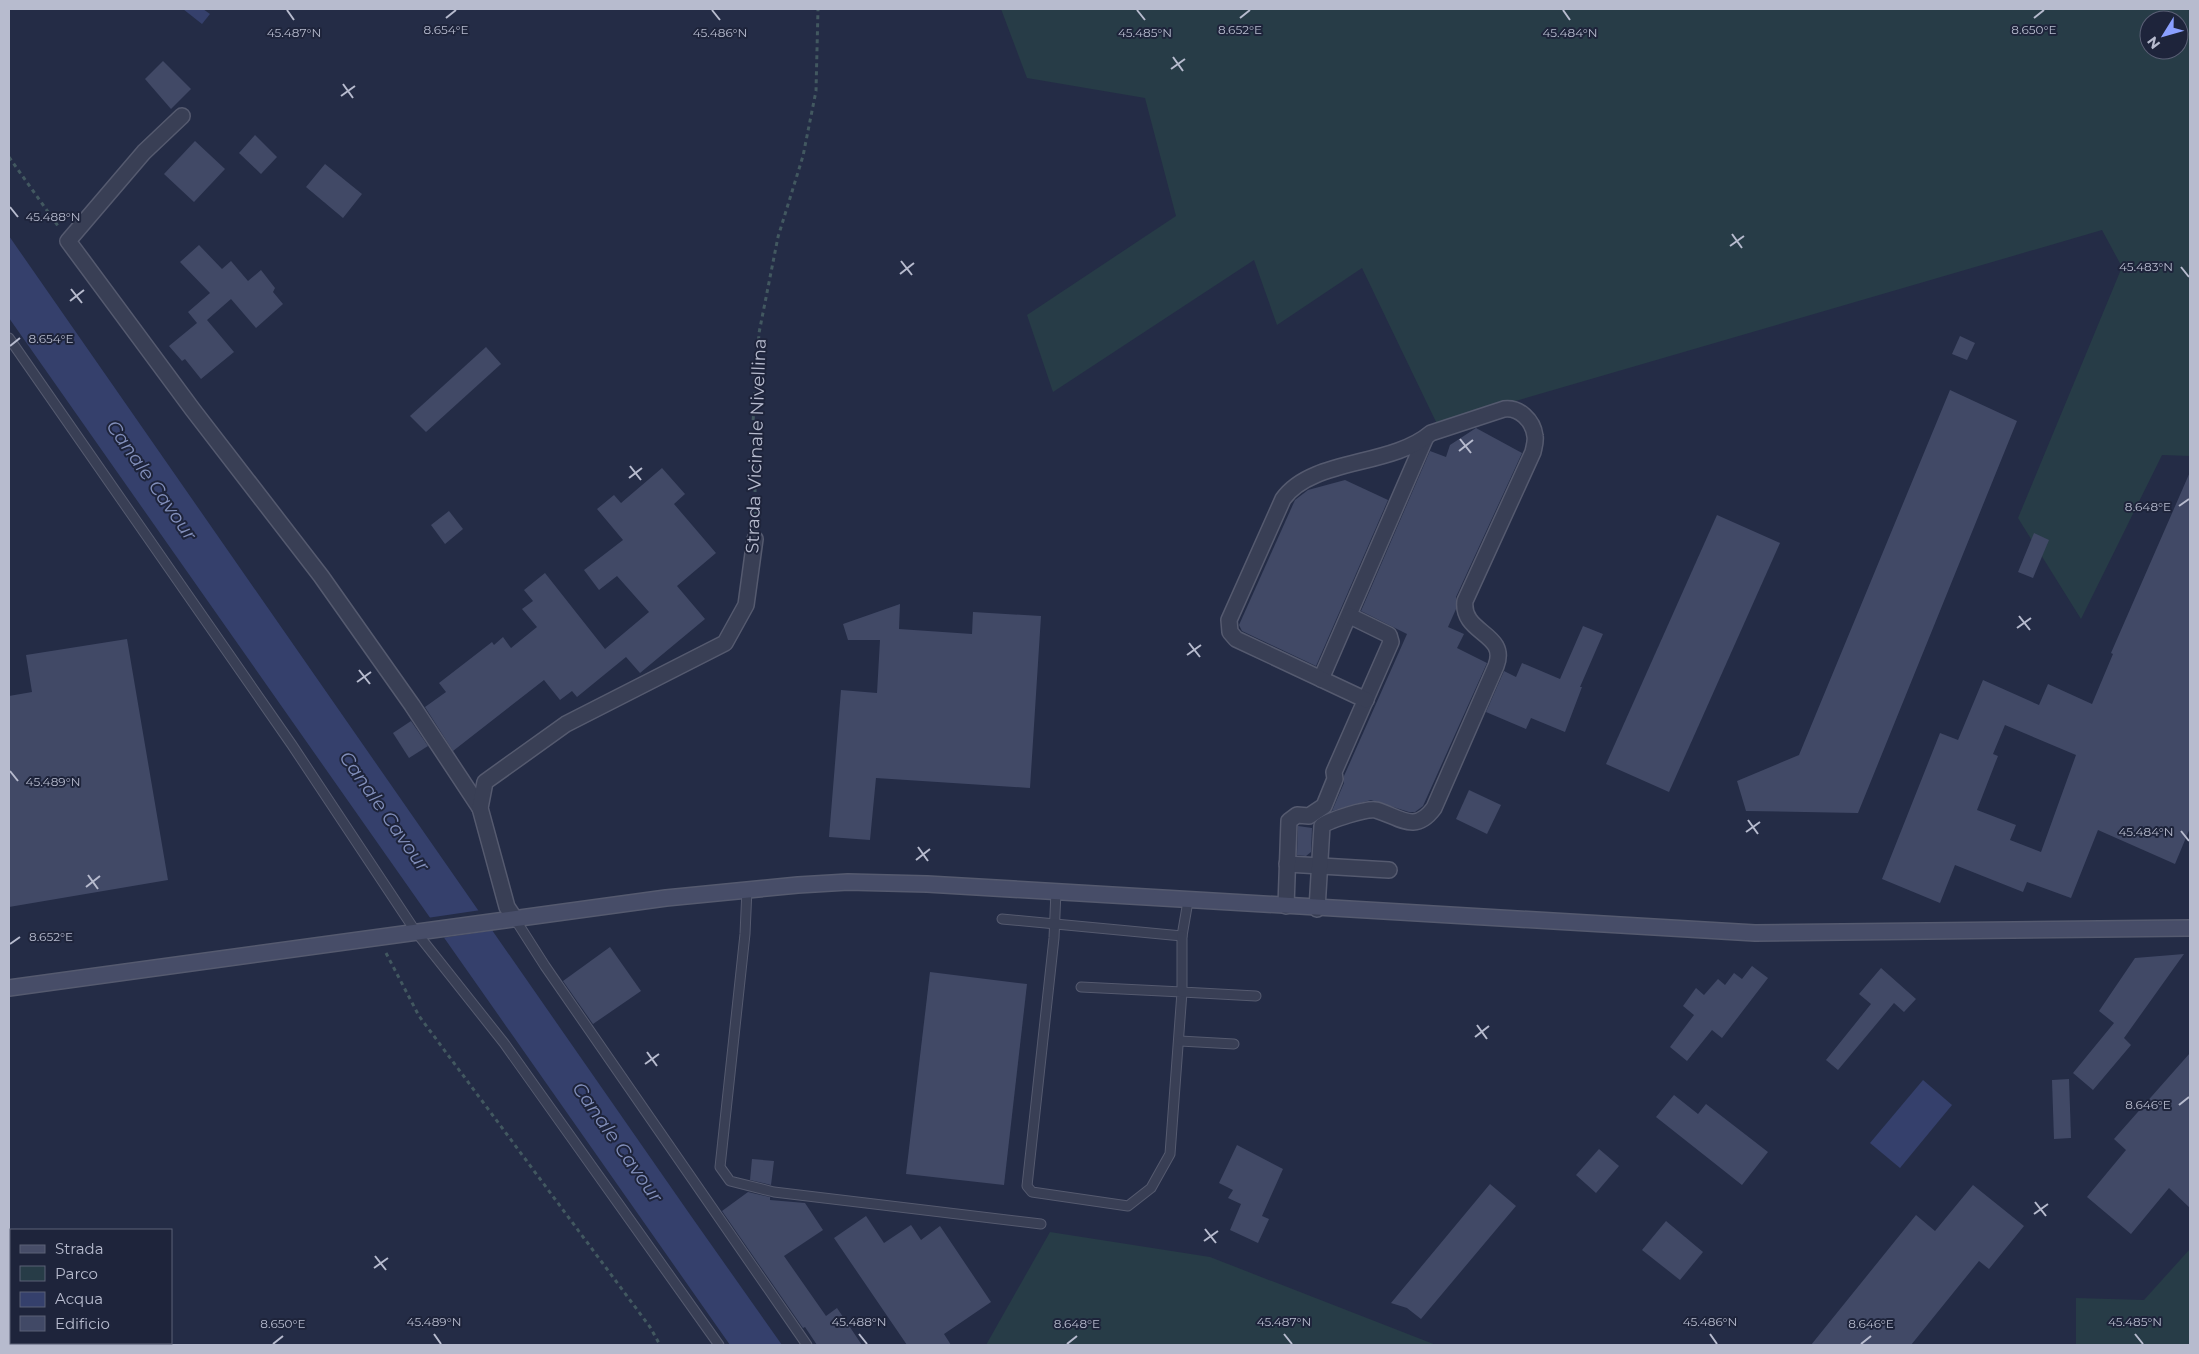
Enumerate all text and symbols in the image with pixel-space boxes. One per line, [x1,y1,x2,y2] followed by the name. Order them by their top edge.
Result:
[2139,10,2189,60] north arrow
[424,22,468,37] text: 8.654°E
[1218,22,1262,37] text: 8.652°E
[2011,22,2057,37] text: 8.650°E
[267,25,321,40] text: 45.487°N
[693,25,747,40] text: 45.486°N
[1118,25,1172,40] text: 45.485°N
[1542,25,1598,40] text: 45.484°N
[2143,33,2164,53] text: N
[25,209,81,224] text: 45.488°N
[2119,259,2173,274] text: 45.483°N
[29,331,73,346] text: 8.654°E
[741,338,771,554] street label: Strada Vicinale Nivellina
[101,416,202,545] water label: Canale Cavour
[2125,499,2171,514] text: 8.648°E
[334,747,435,876] water label: Canale Cavour
[26,774,80,789] text: 45.489°N
[2118,824,2174,839] text: 45.484°N
[29,929,73,944] text: 8.652°E
[567,1078,668,1207] water label: Canale Cavour
[2125,1097,2171,1112] text: 8.646°E
[10,1229,172,1344] legend
[55,1239,104,1258] text: Strada
[55,1264,98,1283] text: Parco
[55,1289,103,1308] text: Acqua
[55,1314,110,1333] text: Edificio
[407,1314,461,1329] text: 45.489°N
[831,1314,887,1329] text: 45.488°N
[1257,1314,1311,1329] text: 45.487°N
[1683,1314,1737,1329] text: 45.486°N
[2108,1314,2162,1329] text: 45.485°N
[260,1316,306,1331] text: 8.650°E
[1054,1316,1100,1331] text: 8.648°E
[1848,1316,1894,1331] text: 8.646°E

